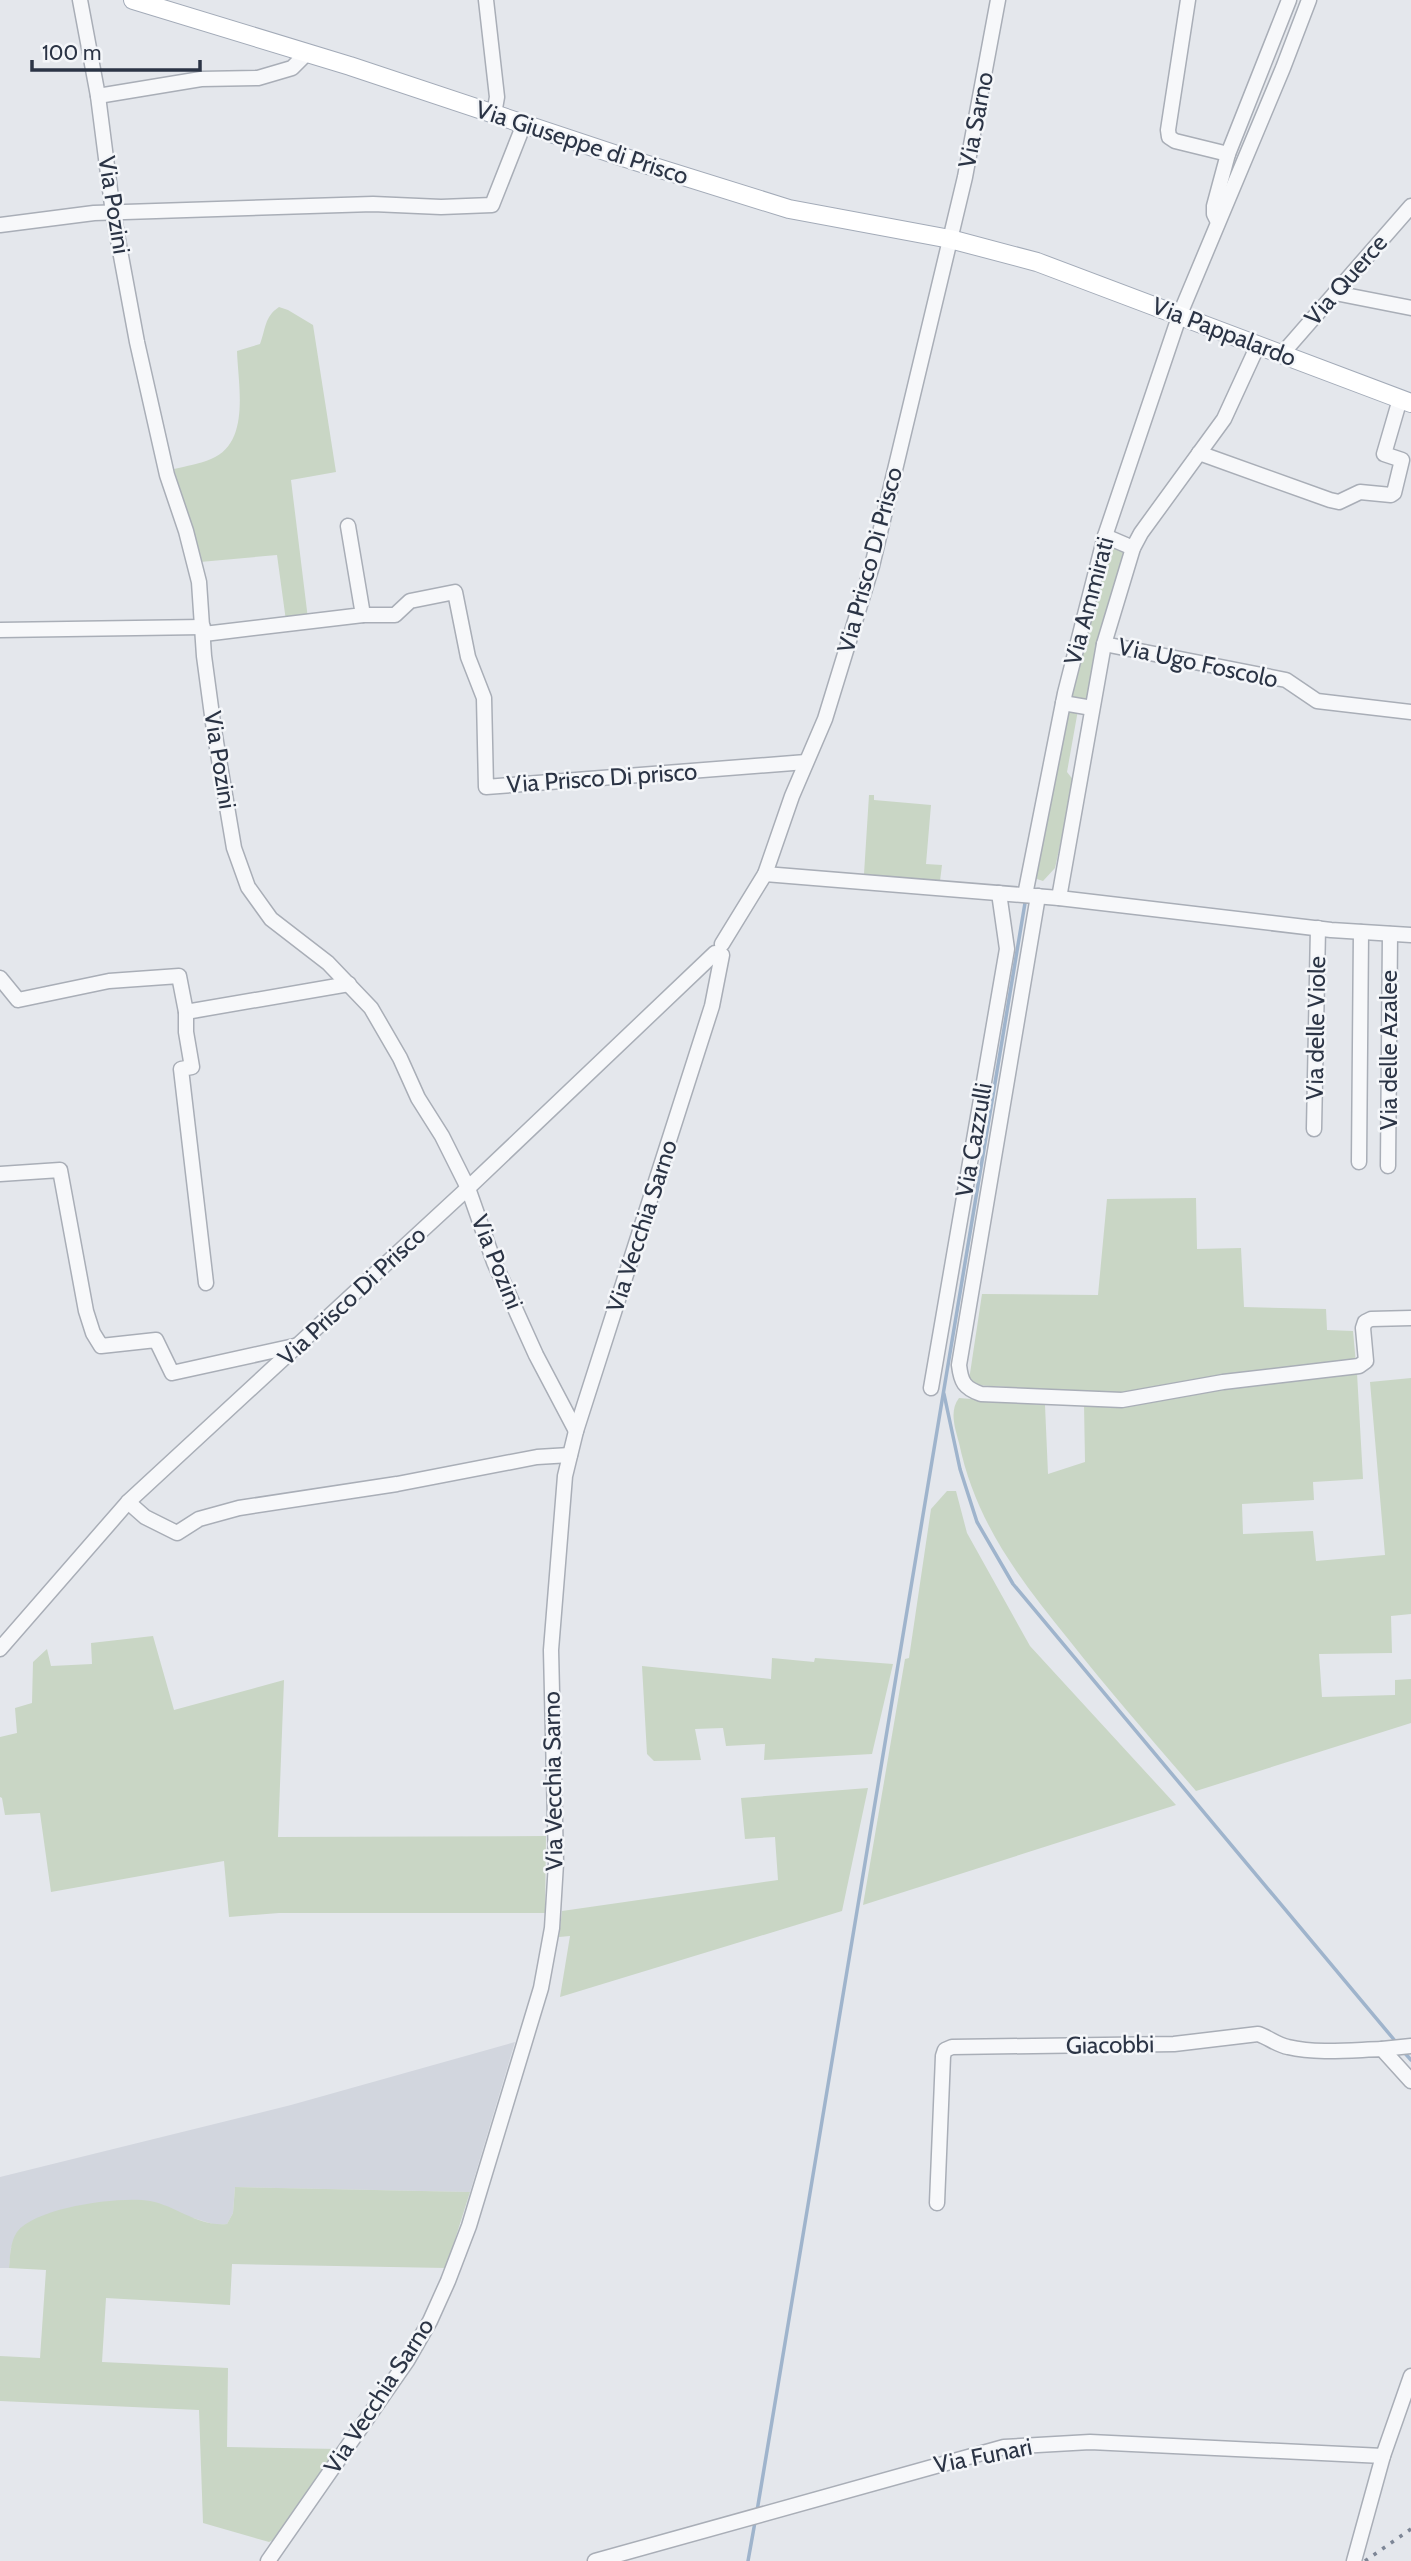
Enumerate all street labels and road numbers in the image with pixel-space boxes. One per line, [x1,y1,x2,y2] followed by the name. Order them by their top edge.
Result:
[952,69,999,171] street label: Via Sarno
[472,94,692,191] street label: Via Giuseppe di Prisco
[92,154,137,256] street label: Via Pozini
[1298,228,1393,331] street label: Via Querce
[1148,291,1300,372] street label: Via Pappalardo
[831,464,908,656] street label: Via Prisco Di Prisco
[1057,534,1120,668] street label: Via Ammirati
[1116,631,1281,694] street label: Via Ugo Foscolo
[198,709,243,811] street label: Via Pozini
[506,756,698,799] street label: Via Prisco Di prisco
[1300,956,1331,1100] street label: Via delle Viole
[1374,970,1403,1130] street label: Via delle Azalee
[949,1080,998,1199] street label: Via Cazzulli
[600,1136,683,1316] street label: Via Vecchia Sarno
[465,1210,529,1313] street label: Via Pozini
[272,1220,431,1371] street label: Via Prisco Di Prisco
[536,1691,569,1871] street label: Via Vecchia Sarno
[1066,2029,1154,2060] street label: Giacobbi
[318,2313,440,2479] street label: Via Vecchia Sarno
[931,2432,1035,2479] street label: Via Funari

